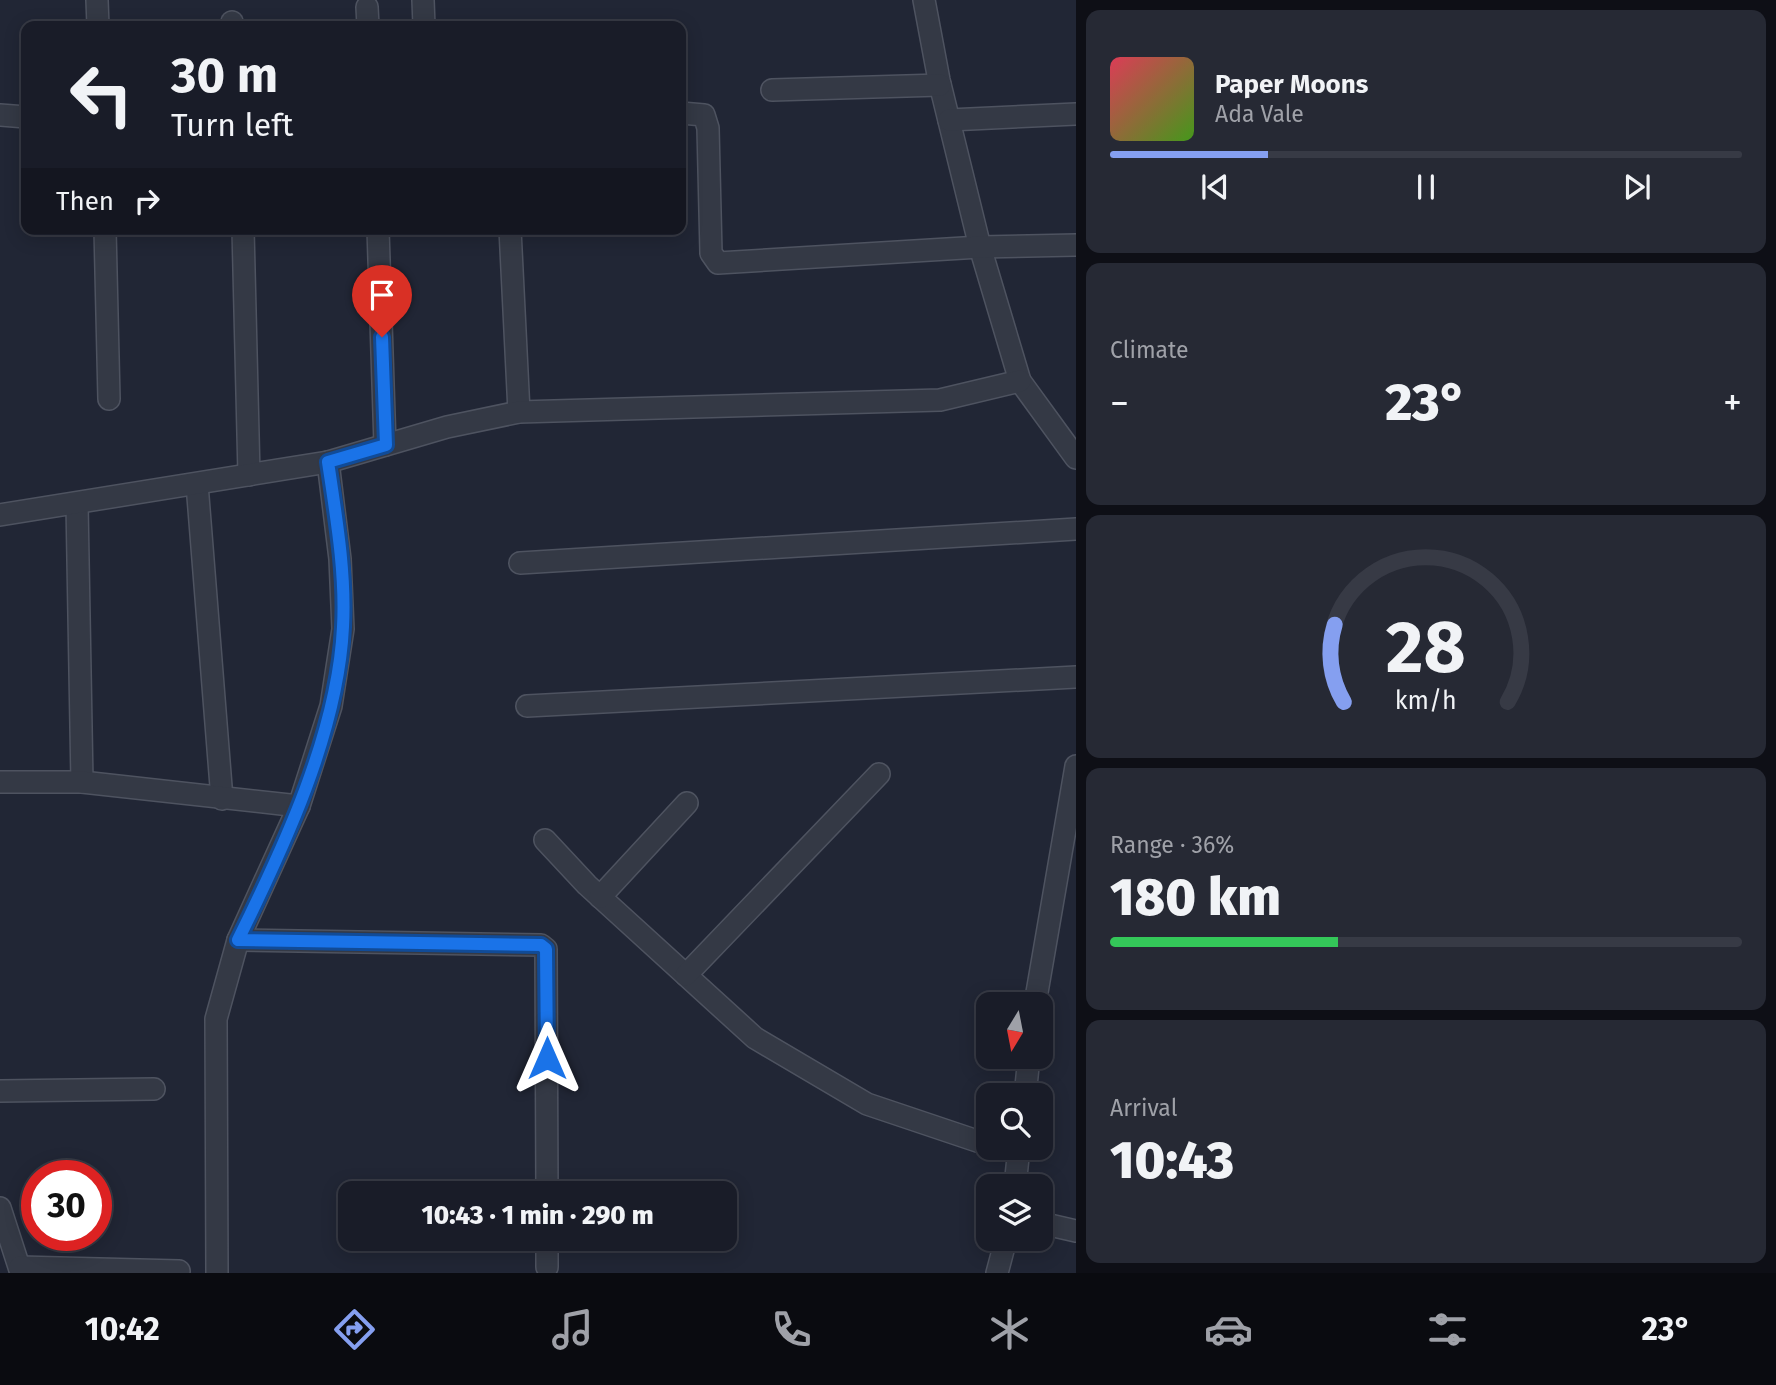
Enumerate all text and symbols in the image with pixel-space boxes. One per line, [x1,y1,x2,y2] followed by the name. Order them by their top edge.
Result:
[171,46,278,105] text: 30 m
[56,49,147,140] icon: left
[1215,69,1368,100] text: Paper Moons
[1215,100,1304,128] text: Ada Vale
[171,106,293,144] text: Turn left
[1196,168,1234,206] icon: previous
[1407,168,1445,206] icon: pause
[1618,168,1656,206] icon: next
[128,182,166,220] icon: right
[56,186,114,217] text: Then
[352,265,412,337] pin
[363,276,401,314] icon: arrive
[1110,336,1189,364] text: Climate
[1385,371,1467,434] text: 23°
[1110,380,1129,426] text: −
[1723,380,1742,426] text: +
[1386,605,1466,692] text: 28
[1395,686,1457,716] text: km/h
[1110,831,1234,859] text: Range · 36%
[1110,866,1281,929] text: 180 km
[976,992,1054,1069] north arrow
[976,992,1053,1251] map controls
[510,1021,584,1095] position arrow
[976,1083,1053,1160] button: search
[1110,1094,1177,1122] text: Arrival
[1110,1129,1234,1192] text: 10:43
[21,1160,112,1251] speed limit sign: 30
[976,1174,1053,1251] button: layers
[421,1200,654,1231] text: 10:43 · 1 min · 290 m
[330,1305,379,1354] icon: directions
[548,1305,597,1354] icon: music
[767,1305,816,1354] icon: phone
[985,1305,1034,1354] icon: climate
[1204,1305,1253,1354] icon: car
[1423,1305,1472,1354] icon: filters
[85,1310,160,1348] text: 10:42
[1641,1310,1691,1348] text: 23°

